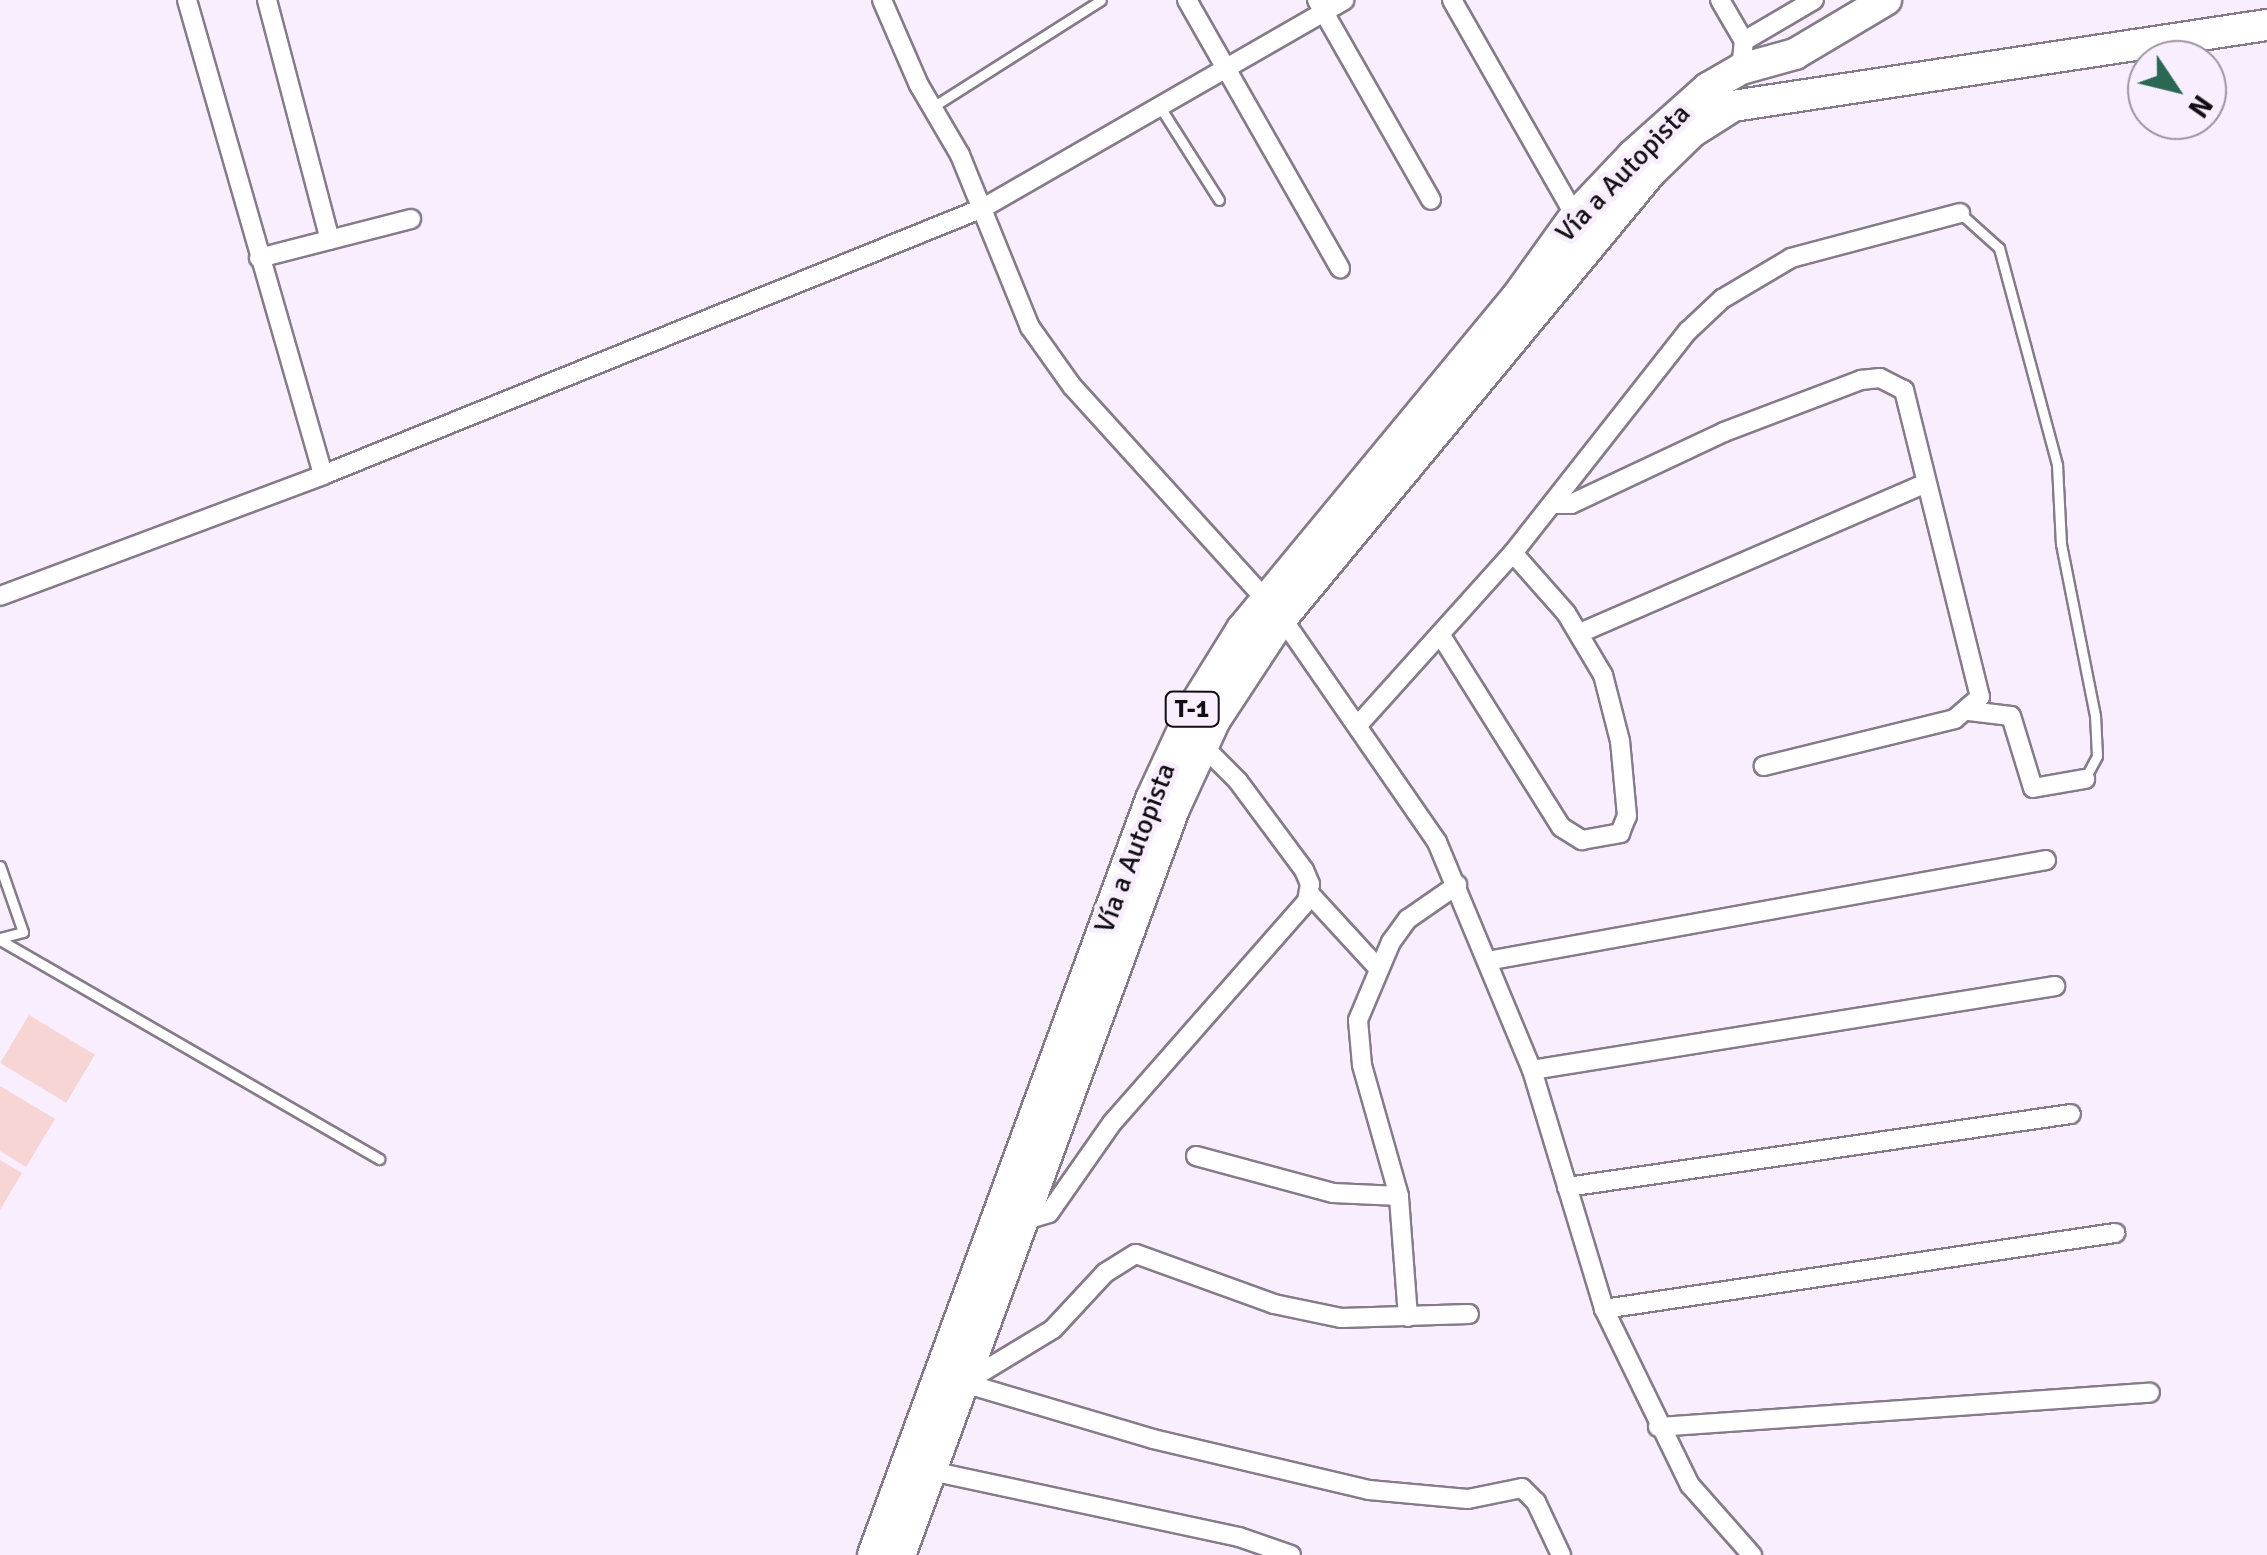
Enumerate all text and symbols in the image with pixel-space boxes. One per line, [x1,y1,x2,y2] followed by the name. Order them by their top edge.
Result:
[2127,40,2227,140] north arrow
[2180,88,2219,124] text: N
[1549,97,1697,249] street label: Vía a Autopista
[1164,689,1220,729] road number: T-1
[1087,758,1183,938] street label: Vía a Autopista

